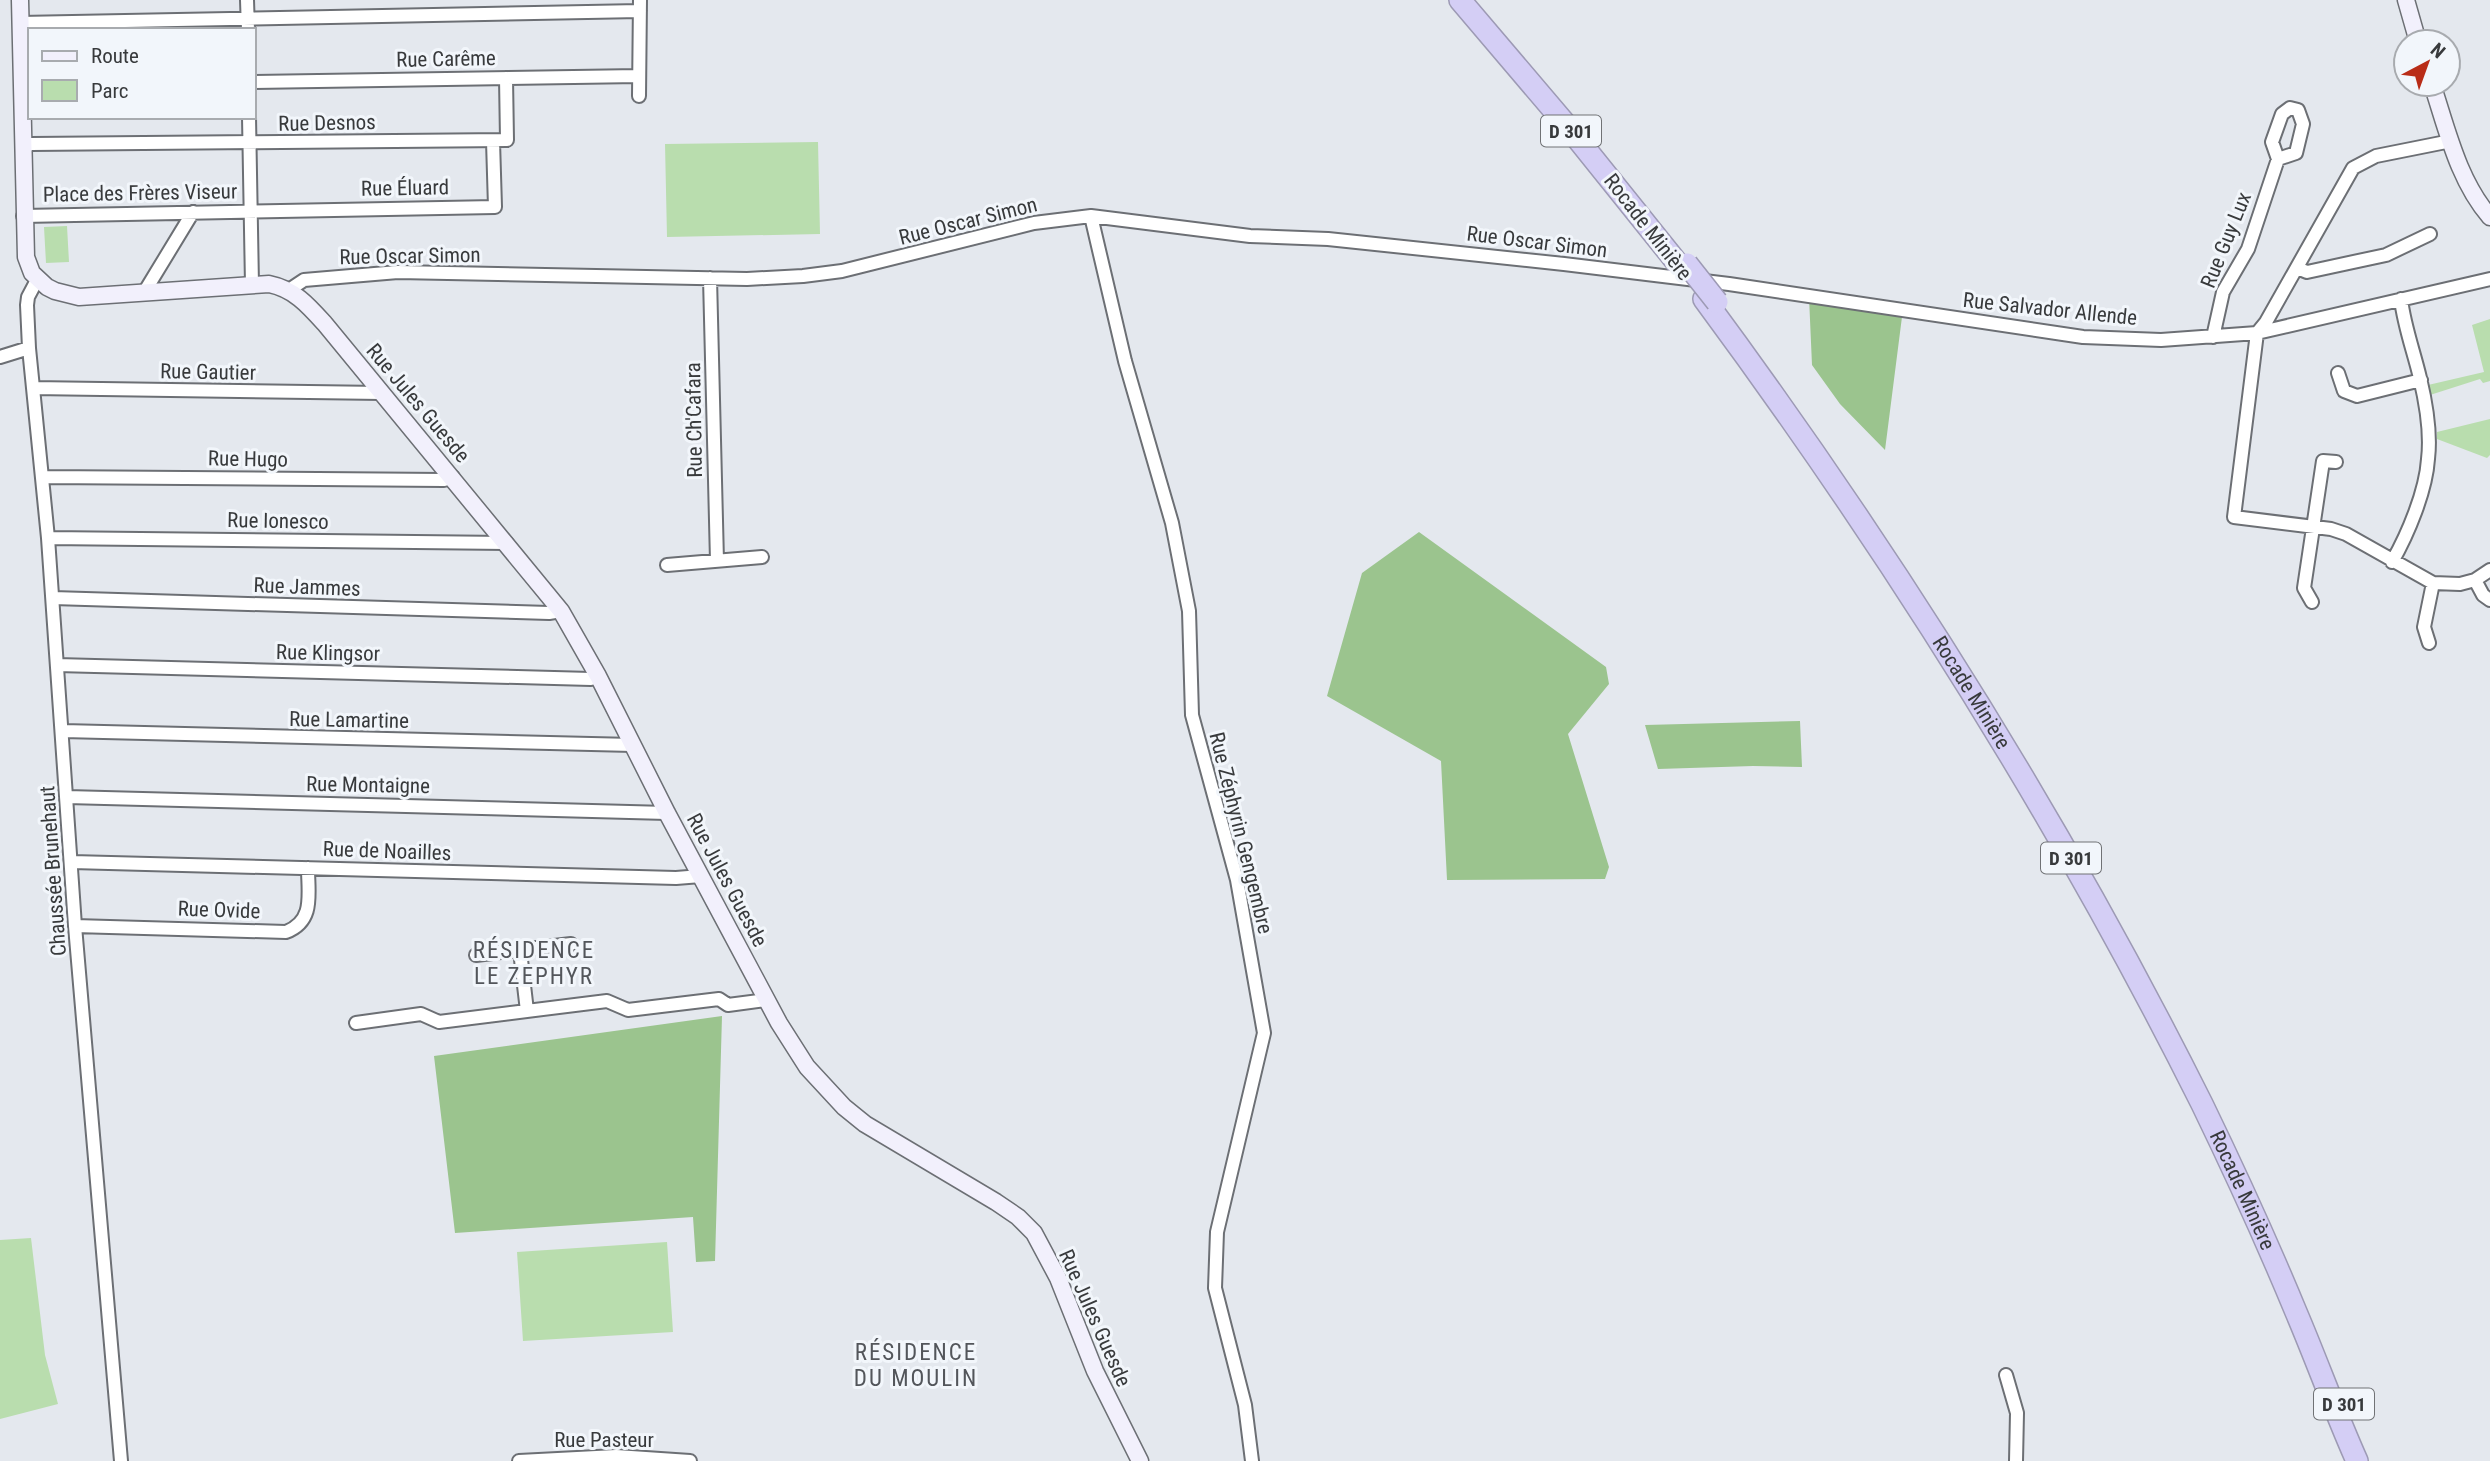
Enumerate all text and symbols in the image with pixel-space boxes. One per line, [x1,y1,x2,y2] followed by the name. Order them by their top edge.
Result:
[28,28,256,119] legend
[2392,28,2462,98] north arrow
[2426,38,2450,63] text: N
[91,44,139,68] text: Route
[396,46,496,72] street label: Rue Carême
[91,79,129,103] text: Parc
[278,110,376,136] street label: Rue Desnos
[1541,116,1601,146] road number: D 301
[1599,169,1697,285] street label: Rocade Minière
[361,175,449,201] street label: Rue Éluard
[43,179,237,207] street label: Place des Frères Viseur
[2196,189,2256,291] street label: Rue Guy Lux
[897,192,1039,250] street label: Rue Oscar Simon
[1465,221,1609,263] street label: Rue Oscar Simon
[339,243,481,269] street label: Rue Oscar Simon
[1962,288,2138,330] street label: Rue Salvador Allende
[361,339,475,467] street label: Rue Jules Guesde
[160,359,256,385] street label: Rue Gautier
[681,362,707,478] street label: Rue Ch'Cafara
[208,446,288,472] street label: Rue Hugo
[227,508,329,534] street label: Rue Ionesco
[253,573,361,601] street label: Rue Jammes
[1927,632,2016,753] street label: Rocade Minière
[276,640,380,666] street label: Rue Klingsor
[289,707,409,733] street label: Rue Lamartine
[1204,730,1278,936] street label: Rue Zéphyrin Gengembre
[306,772,430,798] street label: Rue Montaigne
[35,785,71,957] street label: Chaussée Brunehaut
[682,809,772,951] street label: Rue Jules Guesde
[322,837,452,865] street label: Rue de Noailles
[2041,842,2101,874] road number: D 301
[177,897,261,923] street label: Rue Ovide
[473,936,595,990] district label: RÉSIDENCE LE ZEPHYR
[2205,1127,2280,1254] street label: Rocade Minière
[1054,1246,1136,1390] street label: Rue Jules Guesde
[854,1338,978,1392] district label: RÉSIDENCE DU MOULIN
[2314,1388,2374,1420] road number: D 301
[554,1428,654,1452] street label: Rue Pasteur

